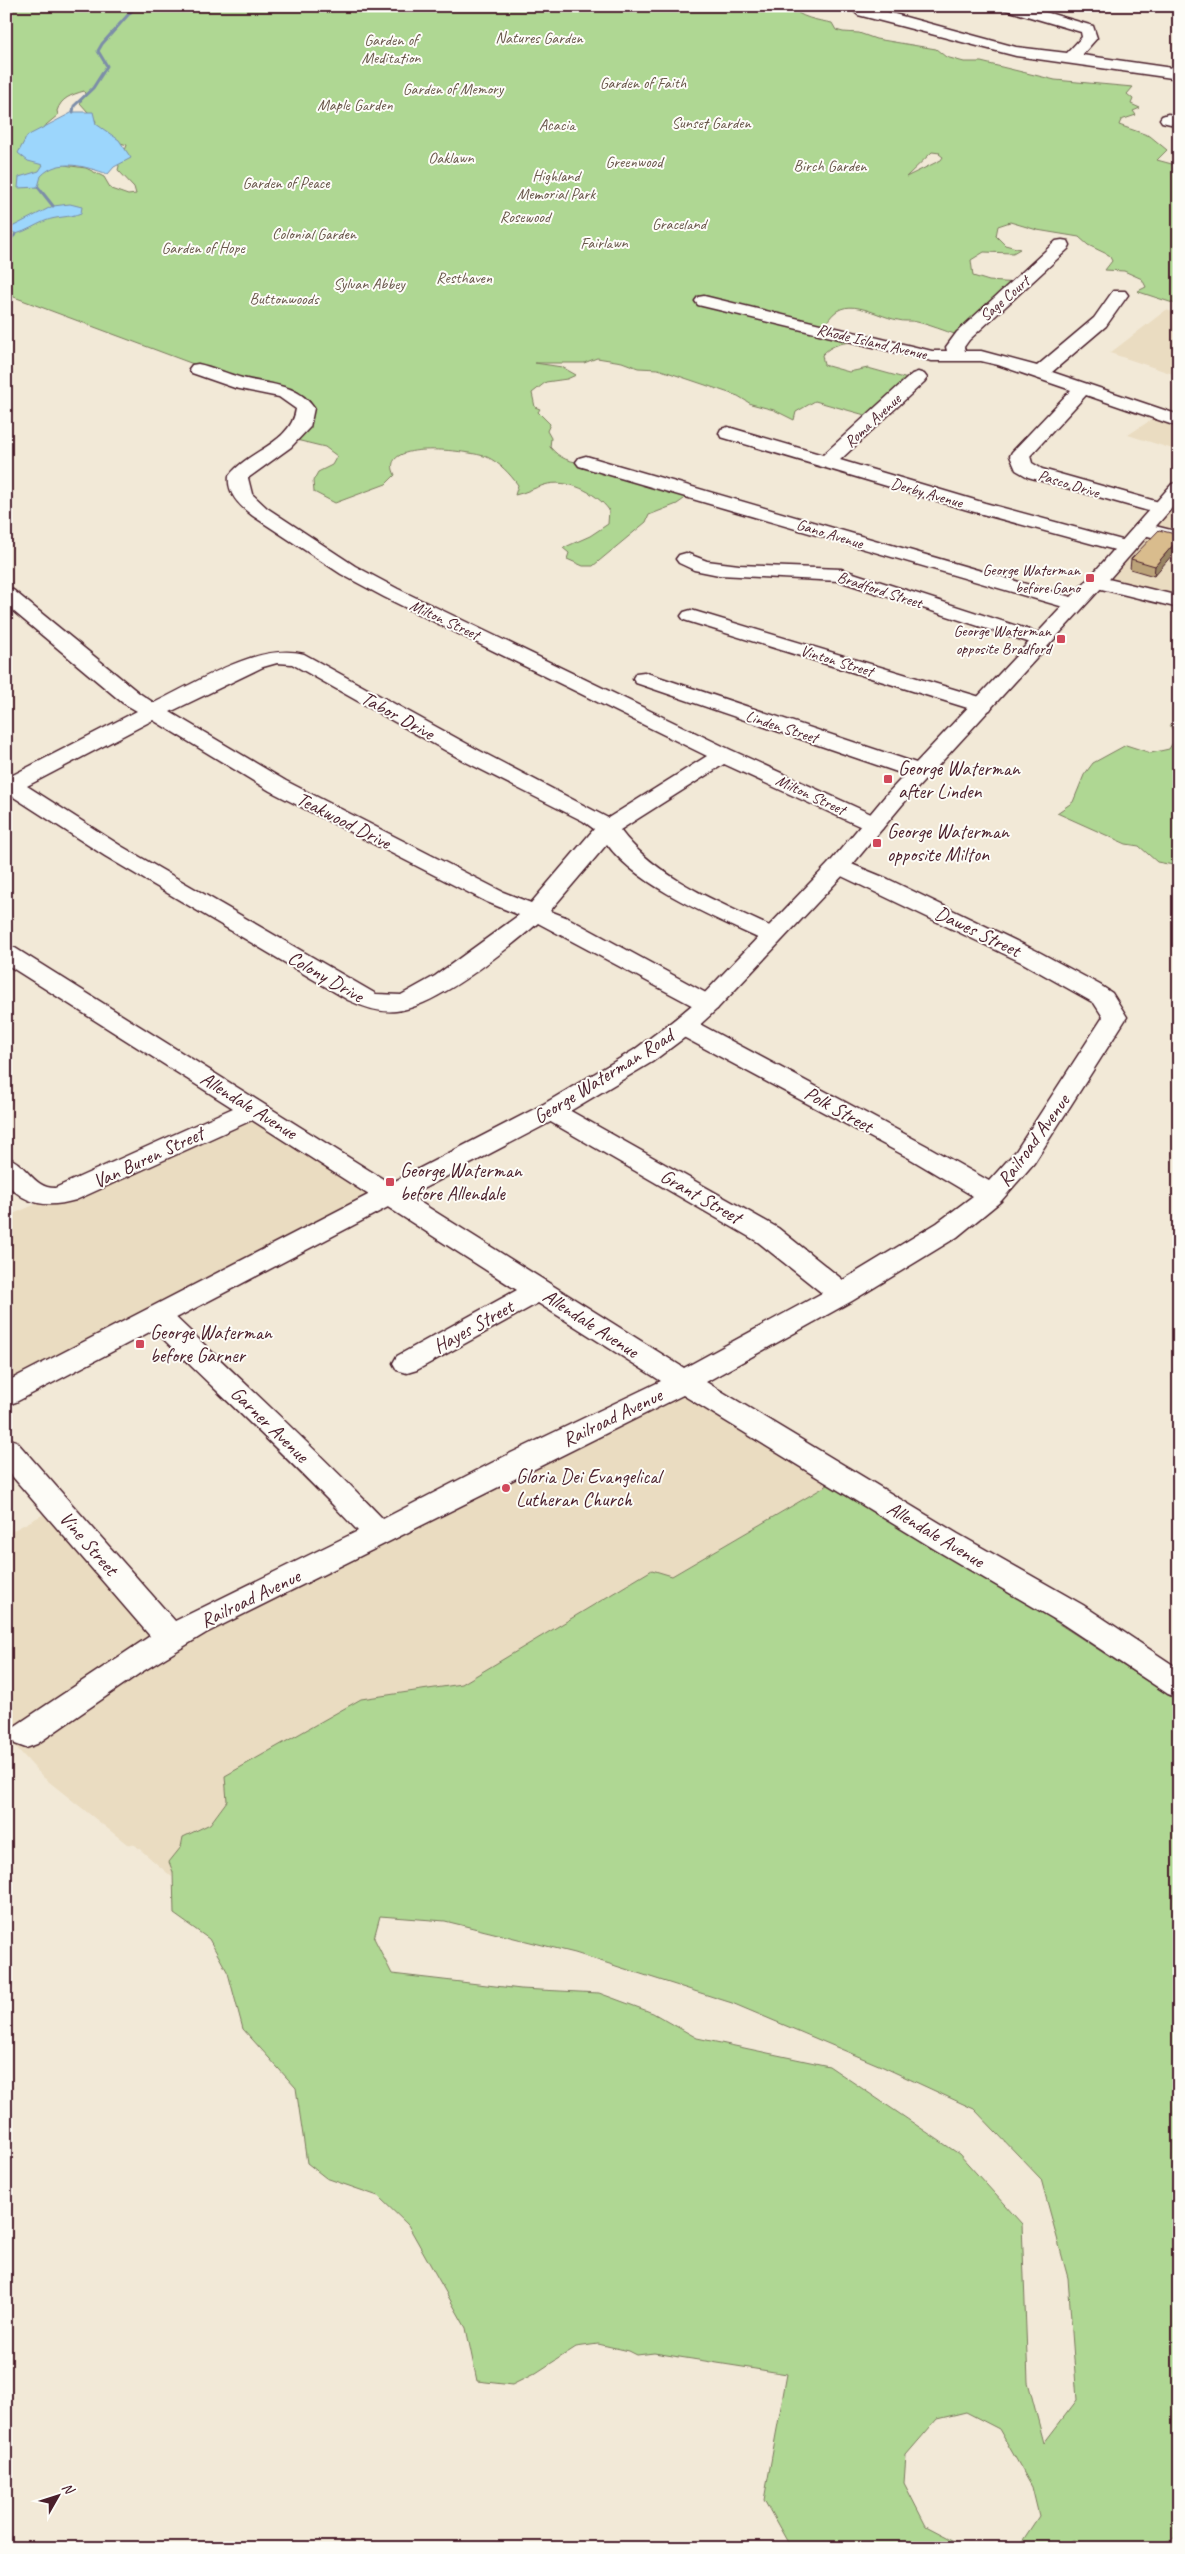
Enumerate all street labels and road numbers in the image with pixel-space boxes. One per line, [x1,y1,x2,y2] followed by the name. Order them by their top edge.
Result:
[976,270,1036,326] street label: Sage Court
[815,320,930,365] street label: Rhode Island Avenue
[840,388,906,452] street label: Roma Avenue
[1036,465,1103,503] street label: Pasco Drive
[889,473,966,513] street label: Derby Avenue
[794,514,867,554] street label: Gano Avenue
[835,567,926,614] street label: Bradford Street
[407,595,485,646] street label: Milton Street
[798,640,878,682] street label: Vinton Street
[357,685,440,746] street label: Tabor Drive
[743,706,823,749] street label: Linden Street
[773,770,851,821] street label: Milton Street
[293,786,396,855] street label: Teakwood Drive
[931,900,1027,964] street label: Dawes Street
[283,945,369,1009] street label: Colony Drive
[529,1022,680,1129] street label: George Waterman Road
[196,1066,303,1146] street label: Allendale Avenue
[800,1080,879,1140] street label: Polk Street
[992,1088,1076,1191] street label: Railroad Avenue
[89,1119,211,1194] street label: Van Buren Street
[656,1163,749,1231] street label: Grant Street
[538,1283,644,1364] street label: Allendale Avenue
[429,1293,520,1359] street label: Hayes Street
[225,1381,315,1469] street label: Garner Avenue
[558,1382,668,1452] street label: Railroad Avenue
[883,1496,990,1574] street label: Allendale Avenue
[54,1506,125,1582] street label: Vine Street
[196,1563,306,1633] street label: Railroad Avenue

